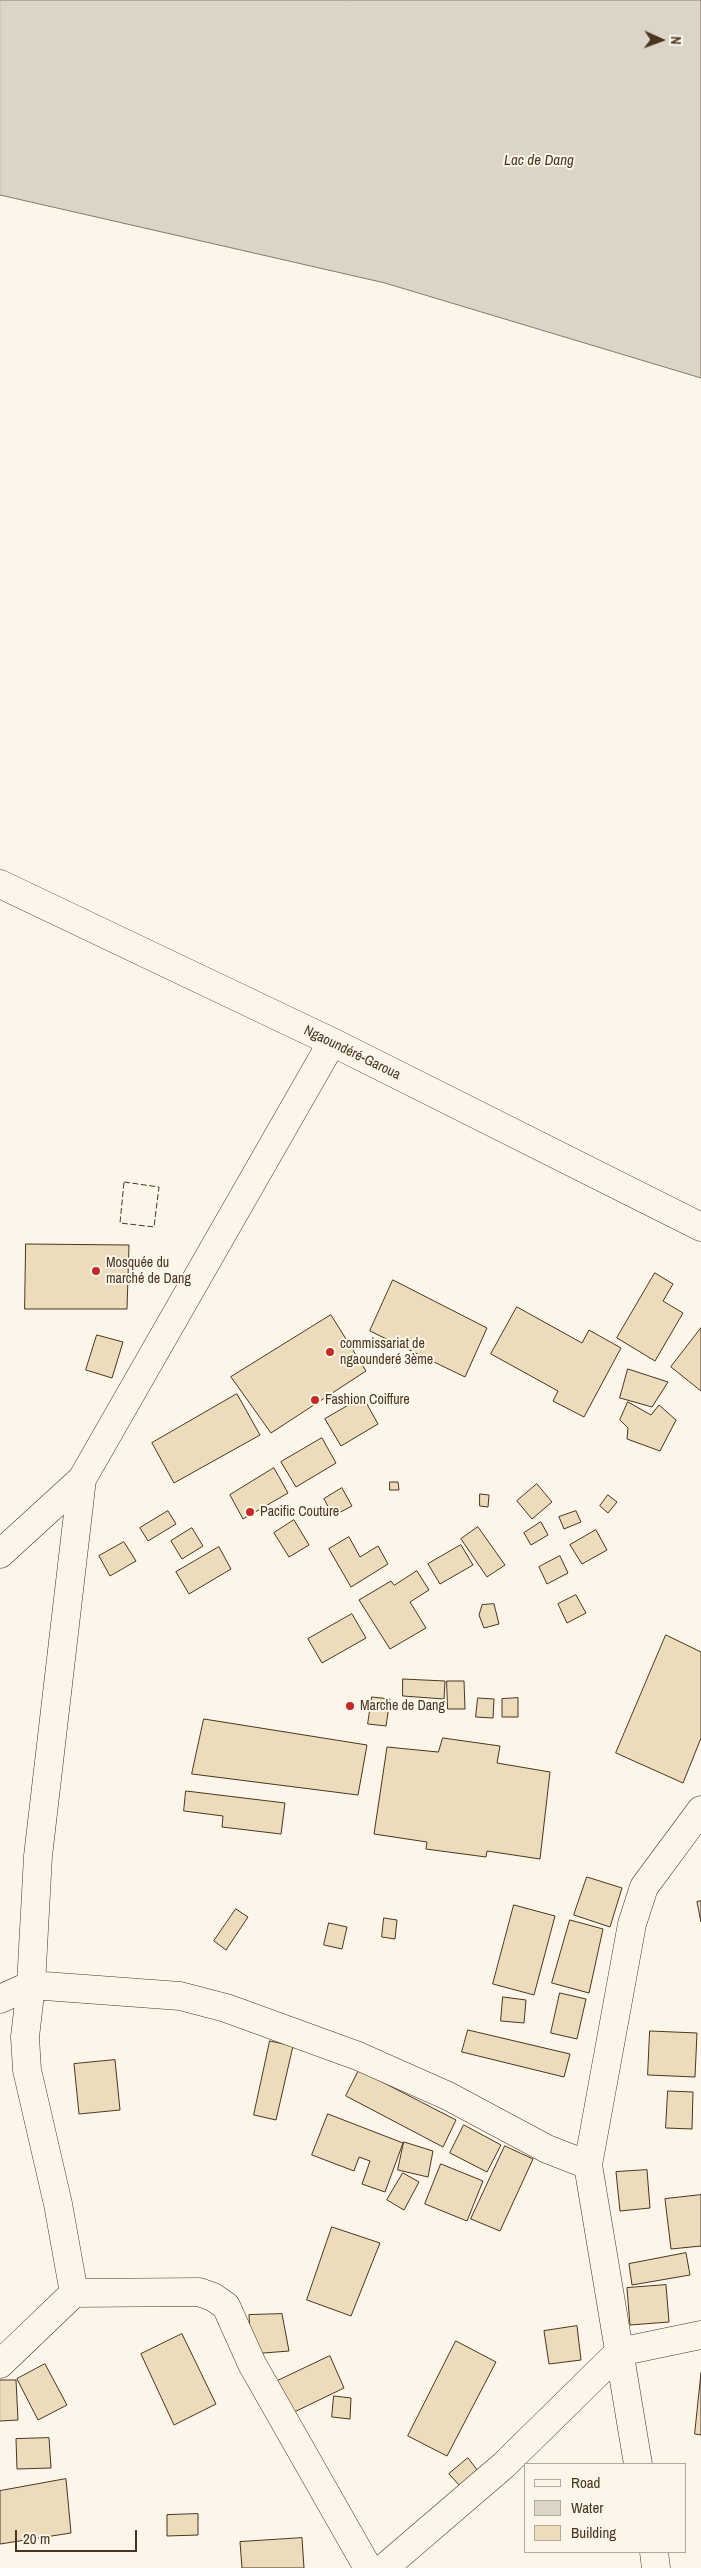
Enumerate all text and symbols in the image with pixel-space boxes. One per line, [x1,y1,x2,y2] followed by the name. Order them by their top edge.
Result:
[636,15,686,65] north arrow
[667,36,685,45] text: N
[504,152,574,170] water label: Lac de Dang
[301,1022,403,1084] street label: Ngaoundéré-Garoua
[106,1255,191,1288] place label: Mosquée du marché de Dang
[90,1265,102,1277] marker: Mosquée du marché de Dang
[340,1336,433,1368] place label: commissariat de ngaounderé 3ème
[324,1346,336,1358] marker: commissariat de ngaounderé 3ème
[325,1392,410,1408] place label: Fashion Coiffure
[309,1394,321,1406] marker: Fashion Coiffure
[260,1504,339,1520] place label: Pacific Couture
[244,1506,256,1518] marker: Pacific Couture
[360,1698,445,1714] place label: Marche de Dang
[344,1700,356,1712] marker: Marche de Dang
[524,2463,686,2553] legend
[571,2472,600,2493] text: Road
[571,2497,603,2518] text: Water
[18,2520,140,2552] scale bar
[571,2522,616,2543] text: Building
[23,2528,50,2549] text: 20 m

